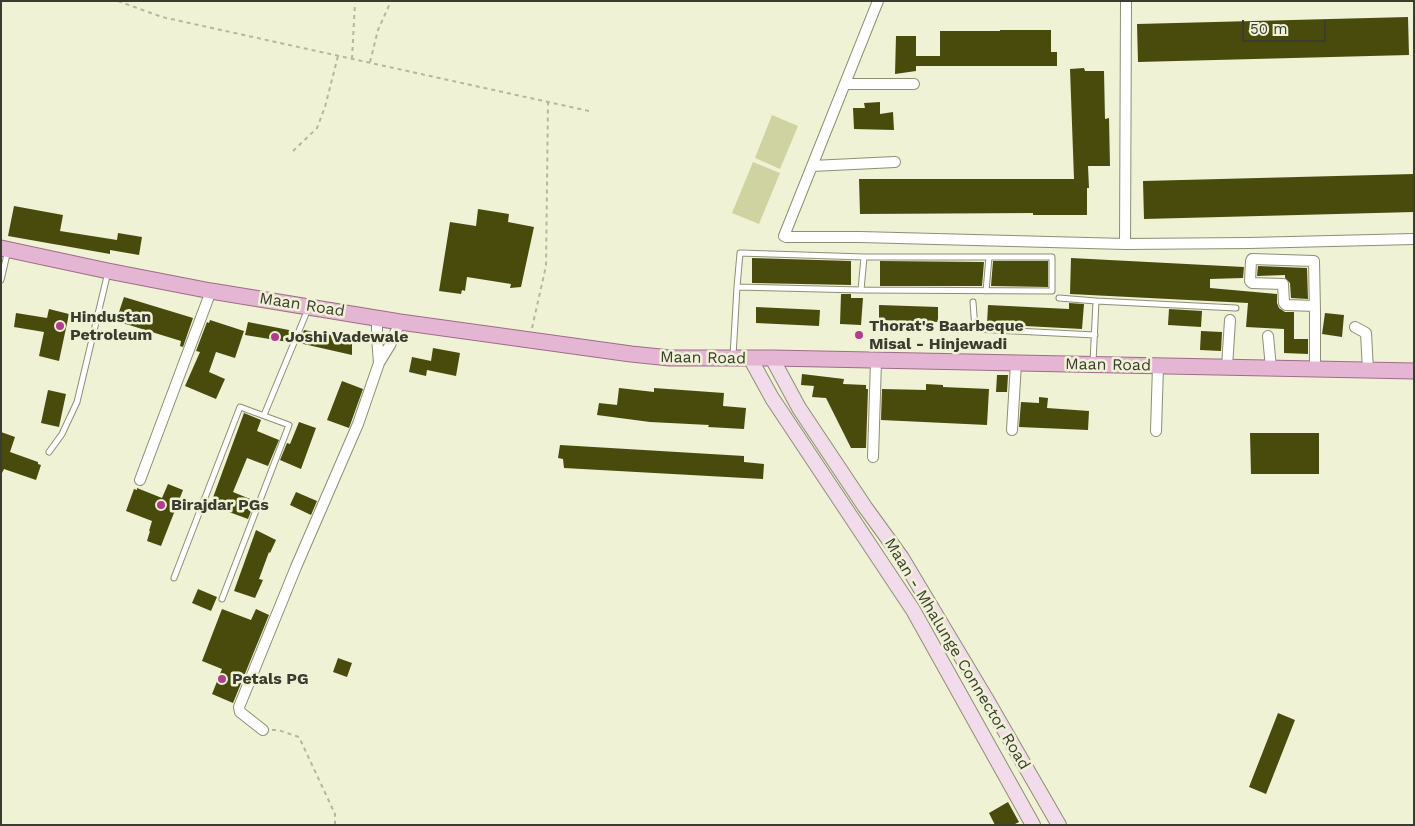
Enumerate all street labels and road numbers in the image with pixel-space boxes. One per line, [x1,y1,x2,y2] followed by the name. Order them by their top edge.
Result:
[258,289,346,321] street label: Maan Road
[660,348,746,368] street label: Maan Road
[1065,355,1151,375] street label: Maan Road
[880,535,1034,773] street label: Maan - Mhalunge Connector Road

